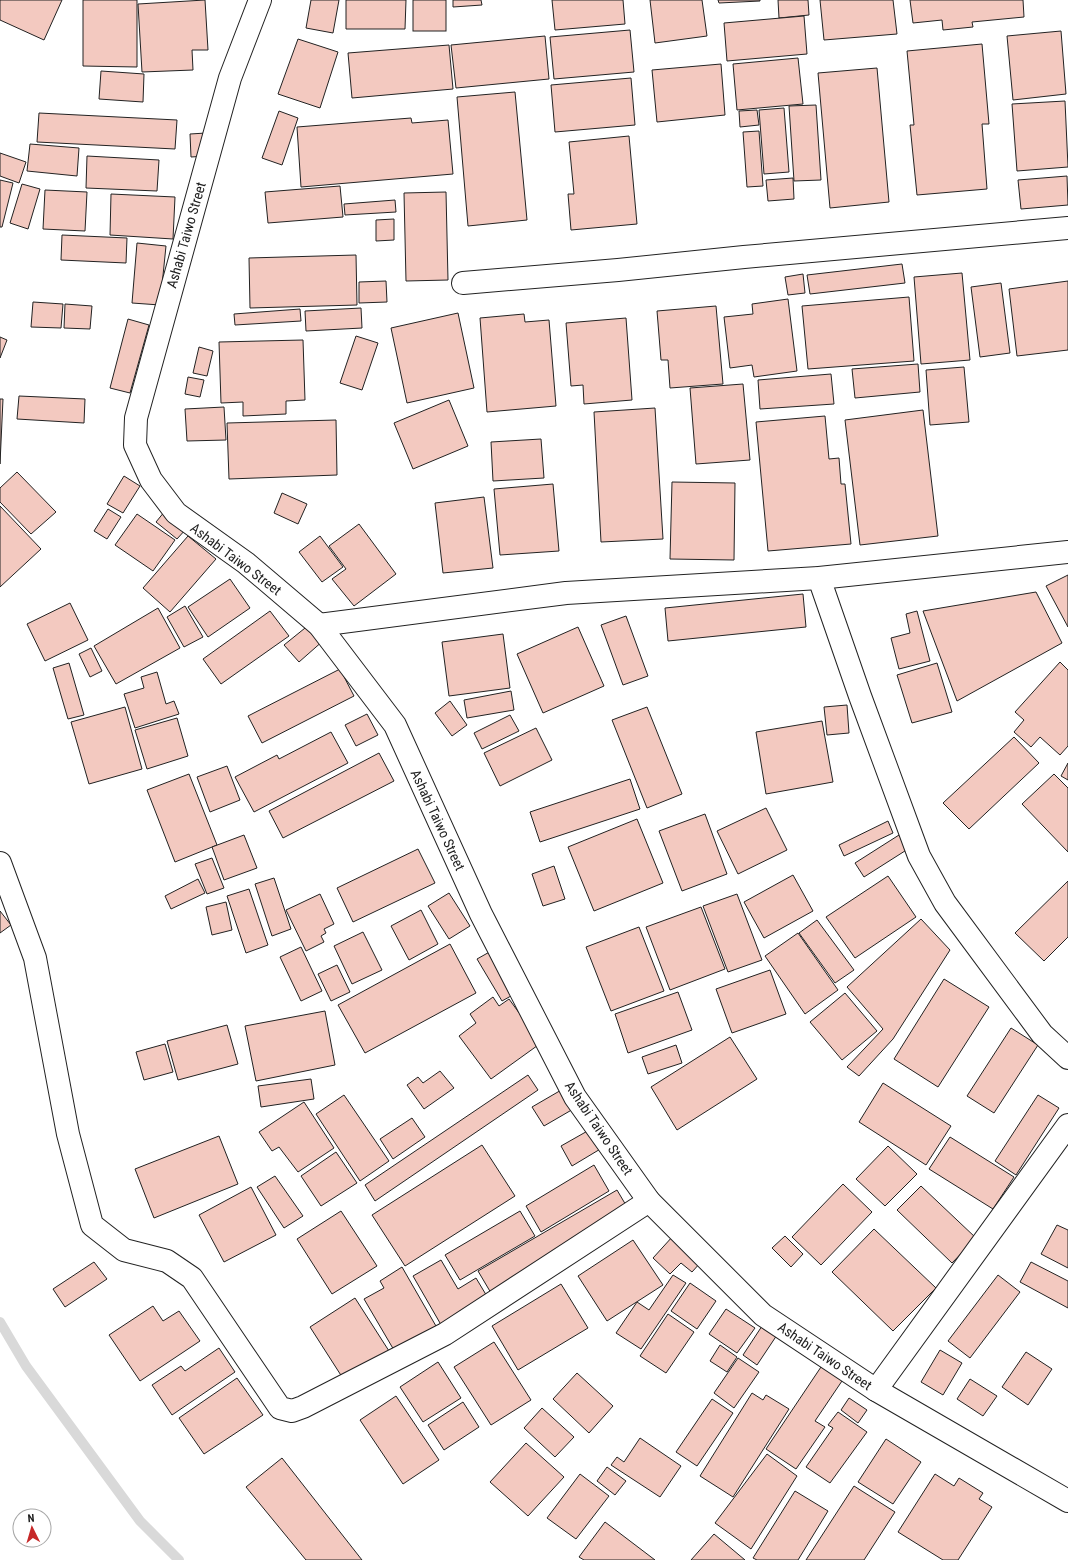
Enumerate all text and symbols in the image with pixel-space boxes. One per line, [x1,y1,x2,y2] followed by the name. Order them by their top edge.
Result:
[163,180,209,290] street label: Ashabi Taiwo Street
[187,520,285,598] street label: Ashabi Taiwo Street
[408,767,468,873] street label: Ashabi Taiwo Street
[562,1078,636,1178] street label: Ashabi Taiwo Street
[775,1319,875,1393] street label: Ashabi Taiwo Street
[12,1508,52,1548] north arrow
[27,1512,35,1525] text: N

